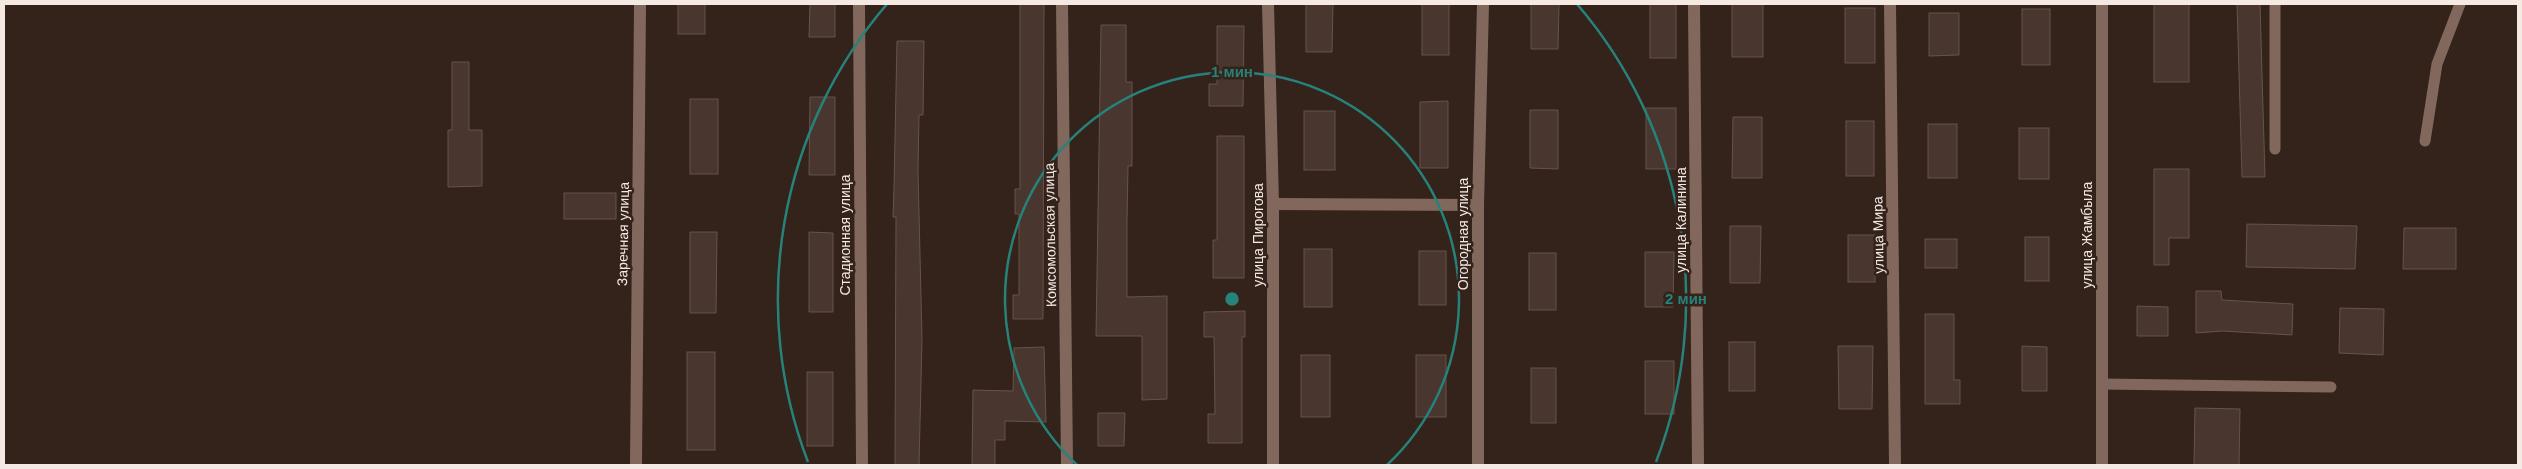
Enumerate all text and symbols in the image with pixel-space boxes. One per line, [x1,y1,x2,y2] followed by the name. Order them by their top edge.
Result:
[1211,63,1253,80] text: 1 мин
[1041,163,1059,307] street label: Комсомольская улица
[1673,167,1689,273] street label: улица Калинина
[837,174,853,296] street label: Стадионная улица
[1455,178,1471,290] street label: Огородная улица
[2079,181,2095,288] street label: улица Жамбыла
[614,182,632,286] street label: Заречная улица
[1250,183,1266,287] street label: улица Пирогова
[1869,196,1887,274] street label: улица Мира
[1223,290,1241,308] centre of rings
[1665,290,1707,307] text: 2 мин

